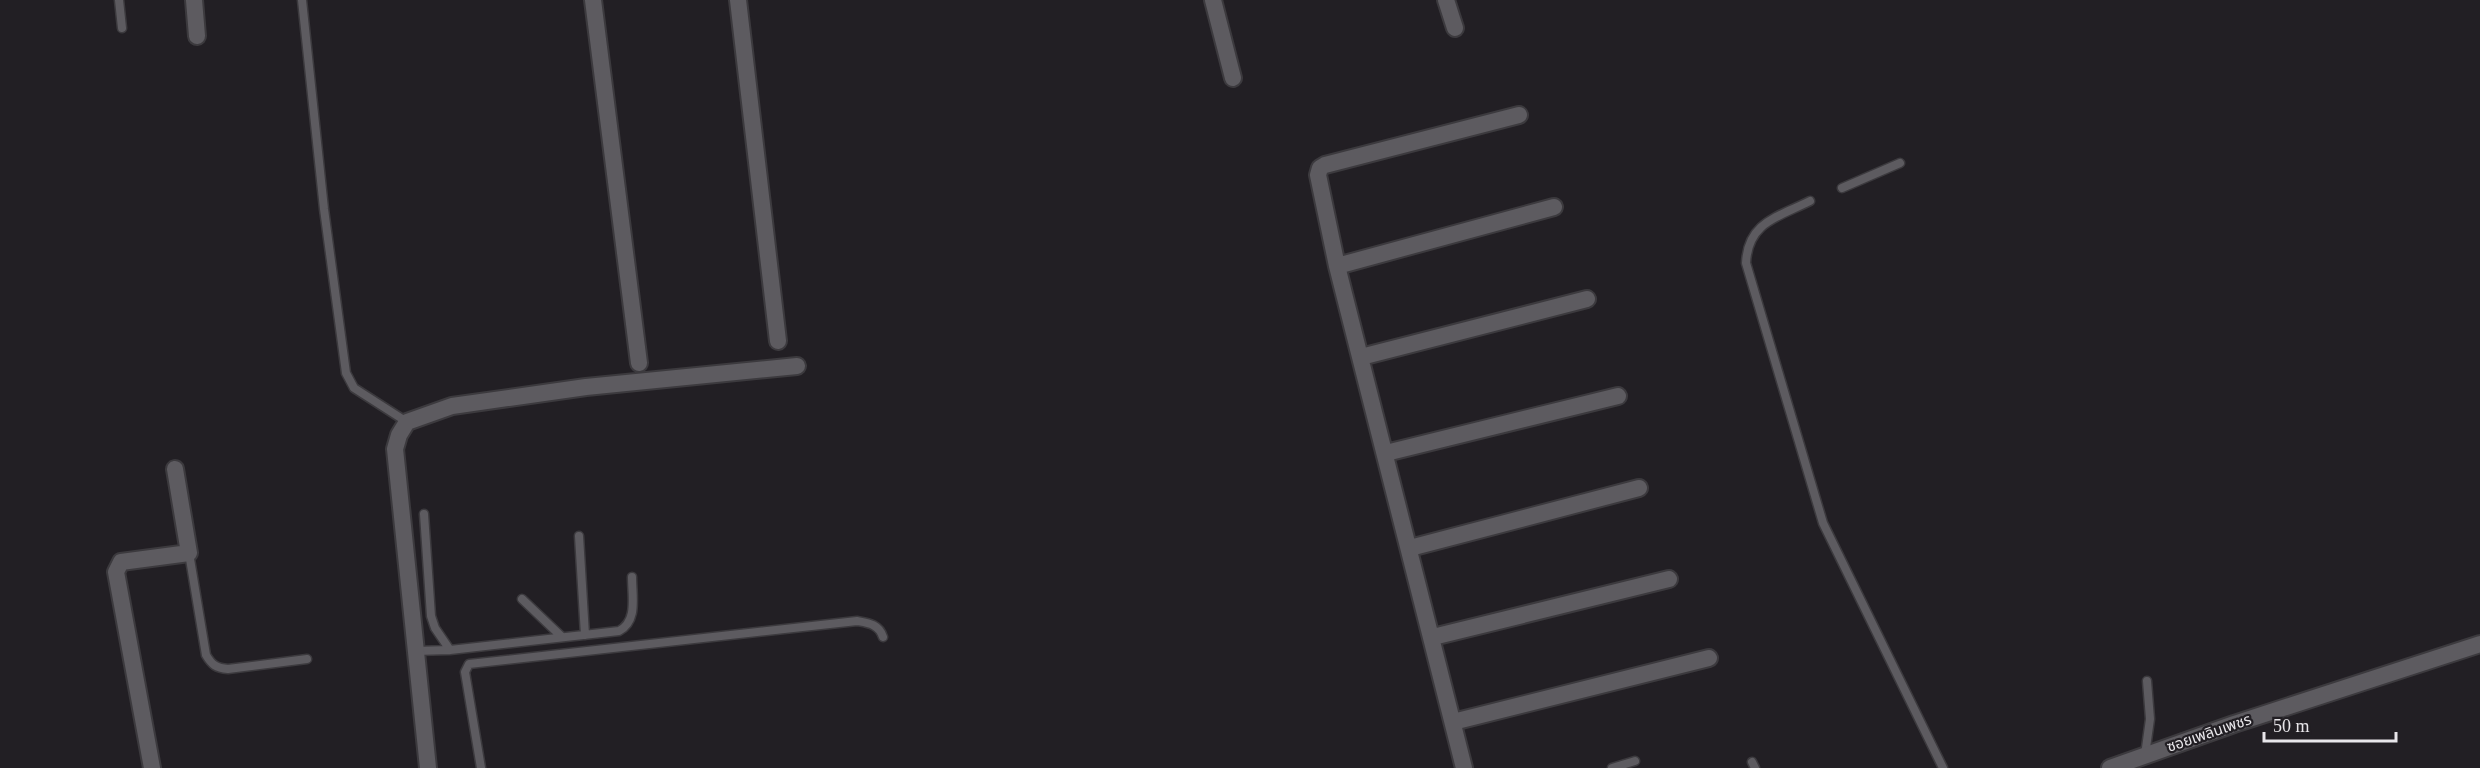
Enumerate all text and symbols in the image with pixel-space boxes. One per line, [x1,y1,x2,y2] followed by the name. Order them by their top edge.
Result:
[2264,705,2396,743] scale bar
[2165,711,2253,755] street label: ซอยเพลินเพชร
[2273,716,2310,736] text: 50 m

